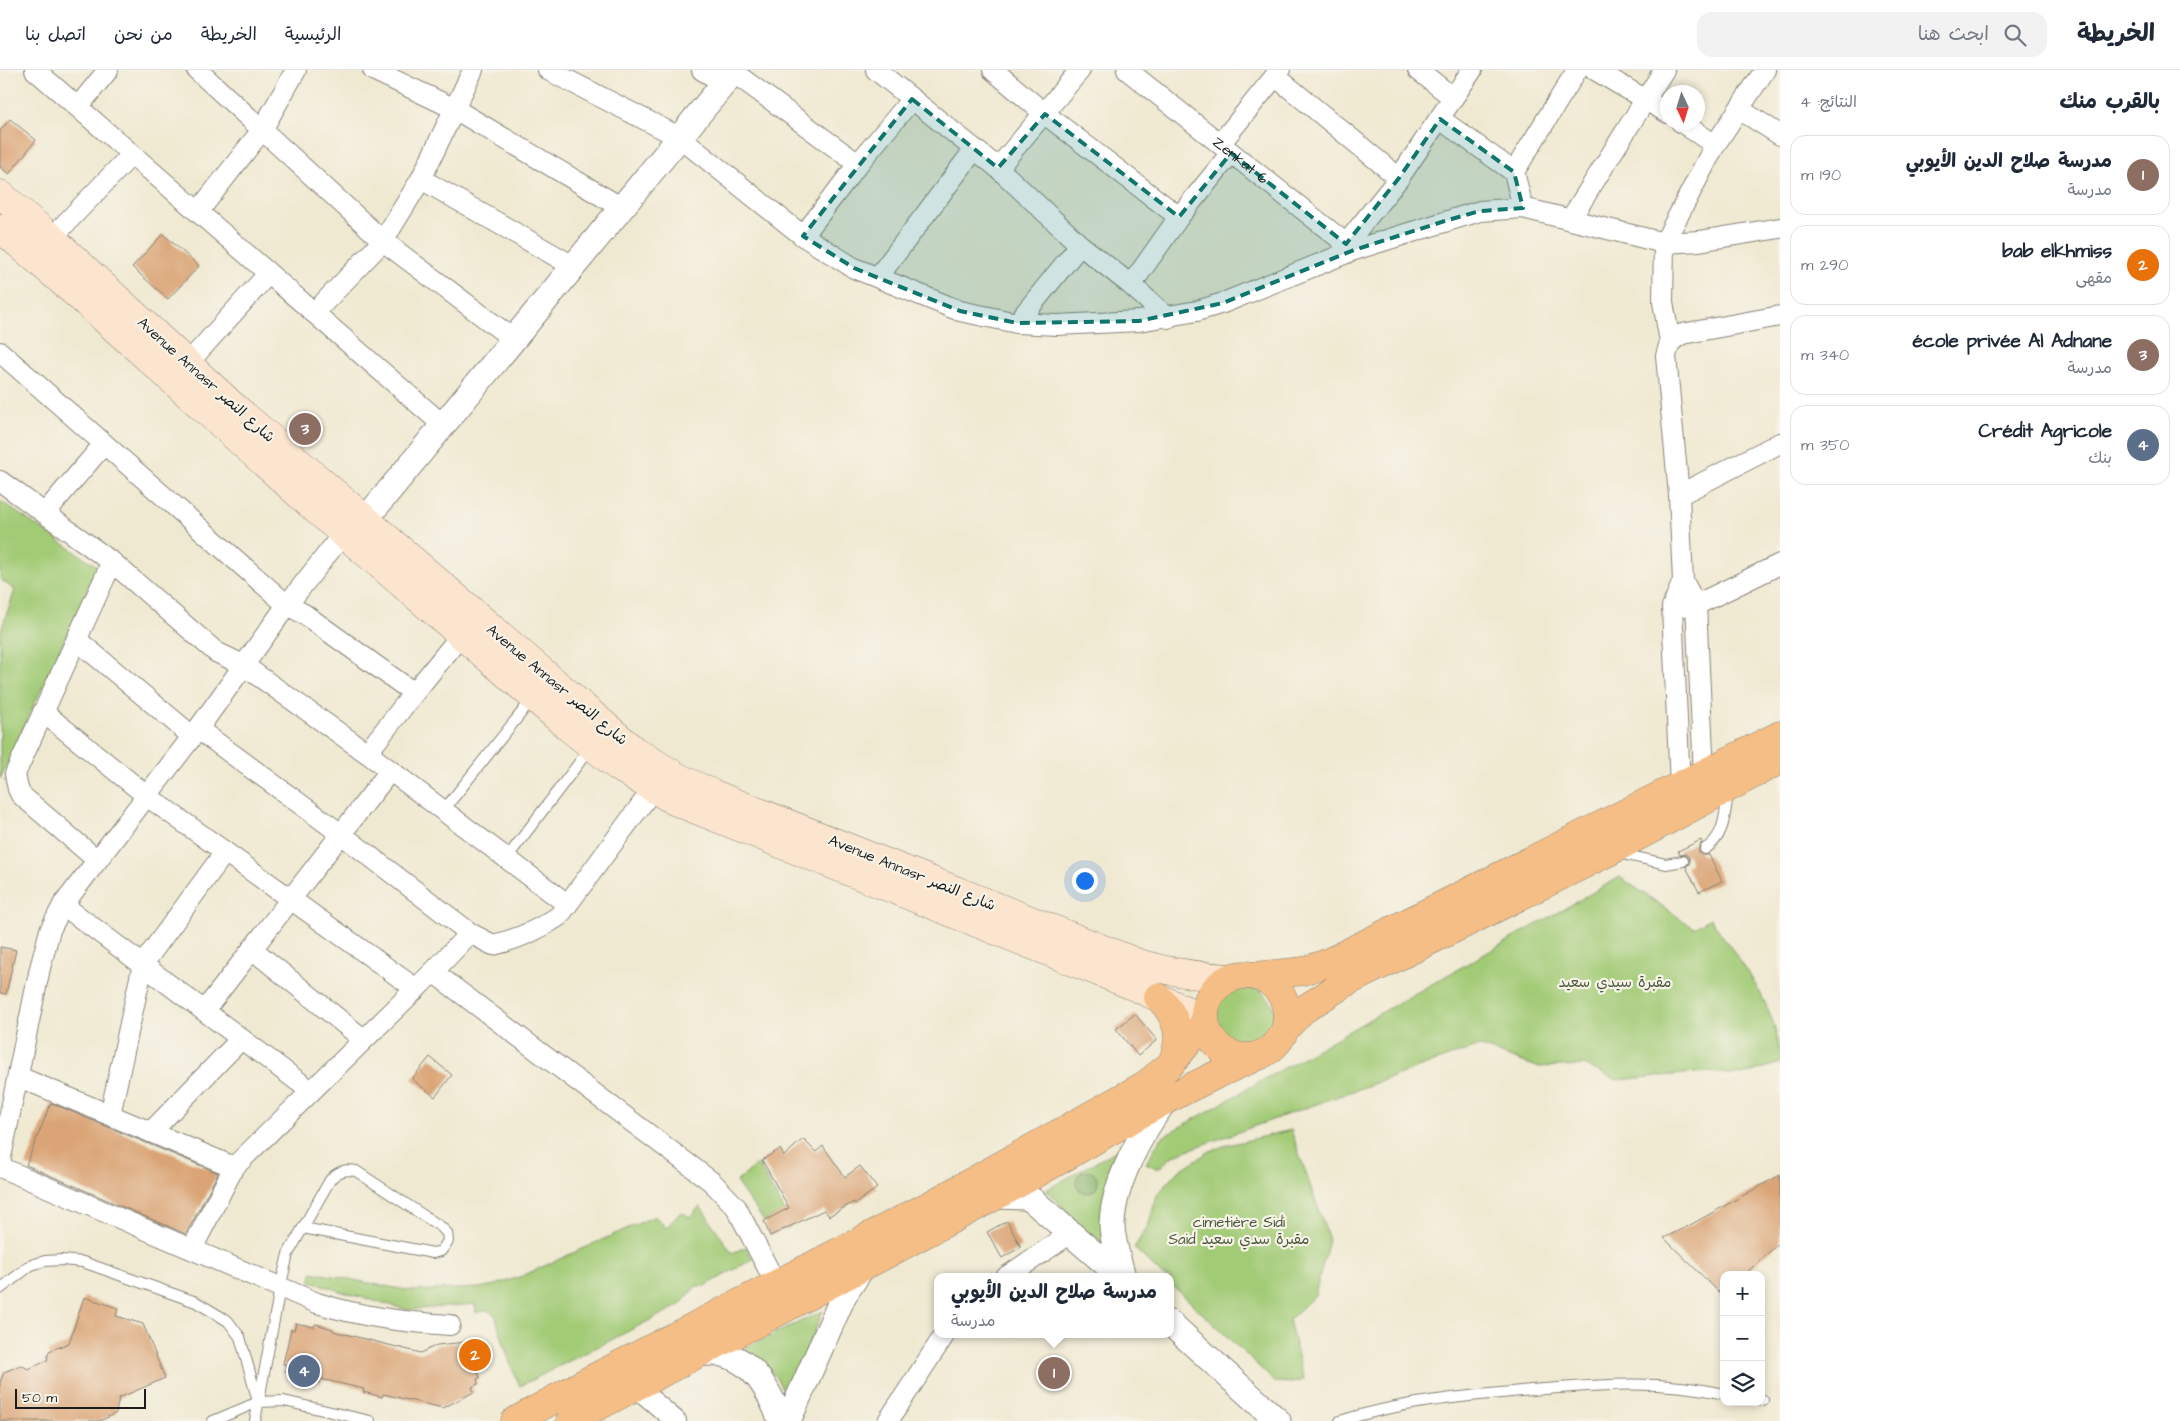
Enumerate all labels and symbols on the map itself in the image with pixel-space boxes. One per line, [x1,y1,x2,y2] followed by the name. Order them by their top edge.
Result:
[1660,85,1705,130] north arrow
[1208,131,1273,189] street label: Zenkat 6
[133,312,279,448] street label: Avenue Annasr شارع النصر
[289,410,321,448] pin: 3
[482,620,632,750] street label: Avenue Annasr شارع النصر
[825,830,999,916] street label: Avenue Annasr شارع النصر
[1072,868,1098,894] your location
[1559,972,1671,993] park label: مقبرة سيدي سعيد
[1168,1212,1310,1250] park label: cimetière Sidi Said مقبرة سدي سعيد
[459,1336,491,1374] pin: 2
[288,1352,320,1390] pin: 4
[1038,1354,1070,1392] pin: 1
[15,1386,146,1409] scale bar

